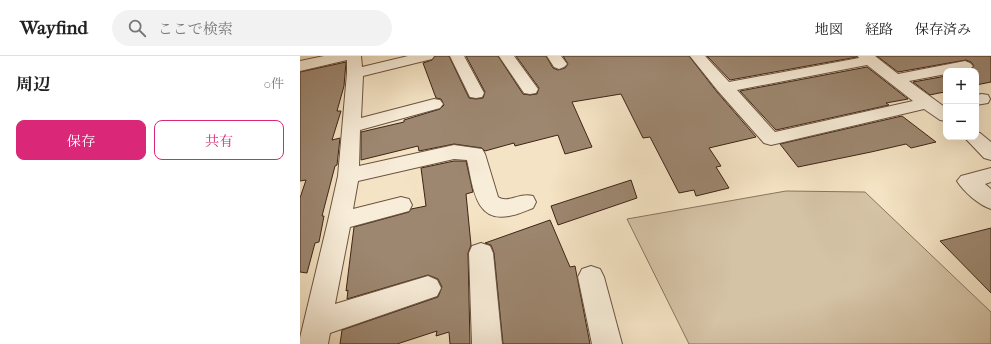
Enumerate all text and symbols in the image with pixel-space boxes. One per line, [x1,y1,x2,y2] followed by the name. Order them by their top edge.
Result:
[112,10,392,46] search box
[20,17,88,39] text: Wayfind
[126,17,148,39] icon: search
[158,20,233,38] text: ここで検索
[815,21,843,38] text: 地図
[865,21,893,38] text: 経路
[915,21,971,38] text: 保存済み
[943,68,979,140] map controls
[943,68,979,104] button: +
[16,74,50,94] text: 周辺
[264,76,284,91] text: 0件
[943,104,979,140] button: −
[16,120,146,160] button: 保存
[154,120,284,160] button: 共有

